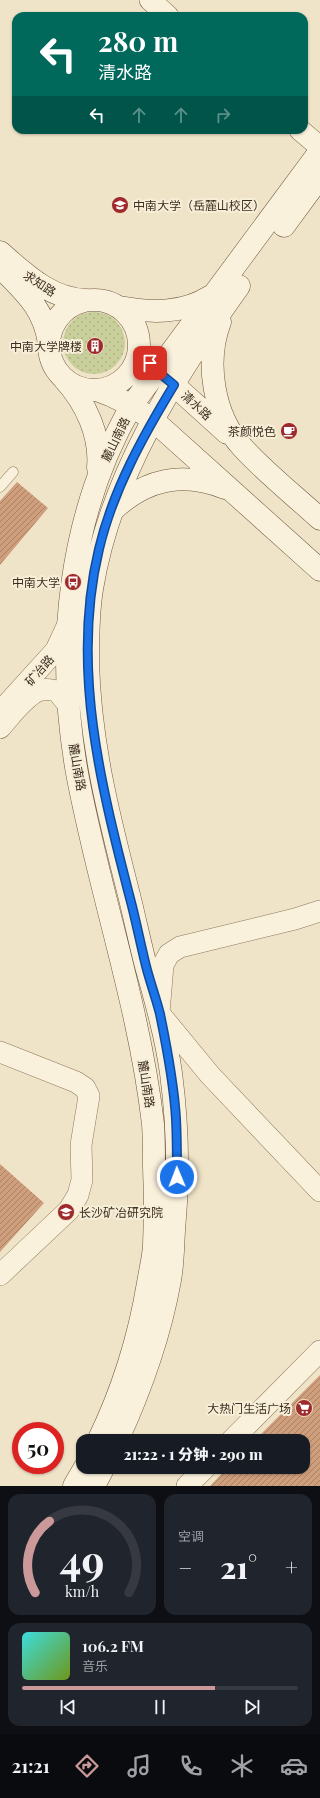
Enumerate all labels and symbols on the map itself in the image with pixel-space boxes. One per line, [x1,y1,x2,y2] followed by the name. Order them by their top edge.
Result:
[110,195,130,215] school or university icon: 中南大学（岳麓山校区）
[133,197,265,213] place label: 中南大学（岳麓山校区）
[21,266,59,300] street label: 求知路
[85,336,105,356] building icon: 中南大学牌楼
[10,338,82,354] place label: 中南大学牌楼
[133,346,167,380] pin
[178,387,216,423] street label: 清水路
[97,414,133,464] street label: 麓山南路
[279,421,299,441] cafe icon: 茶颜悦色
[228,423,276,439] place label: 茶颜悦色
[63,572,83,592] bus stop icon: 中南大学
[12,574,60,590] place label: 中南大学
[21,651,57,689] street label: 矿冶路
[66,742,90,792] street label: 麓山南路
[135,1059,159,1109] street label: 麓山南路
[156,1156,198,1198] position arrow
[56,1202,76,1222] school or university icon: 长沙矿冶研究院
[79,1204,163,1220] place label: 长沙矿冶研究院
[294,1398,314,1418] supermarket icon: 大热门生活广场
[207,1400,291,1416] place label: 大热门生活广场
[12,1422,64,1474] speed limit sign: 50

